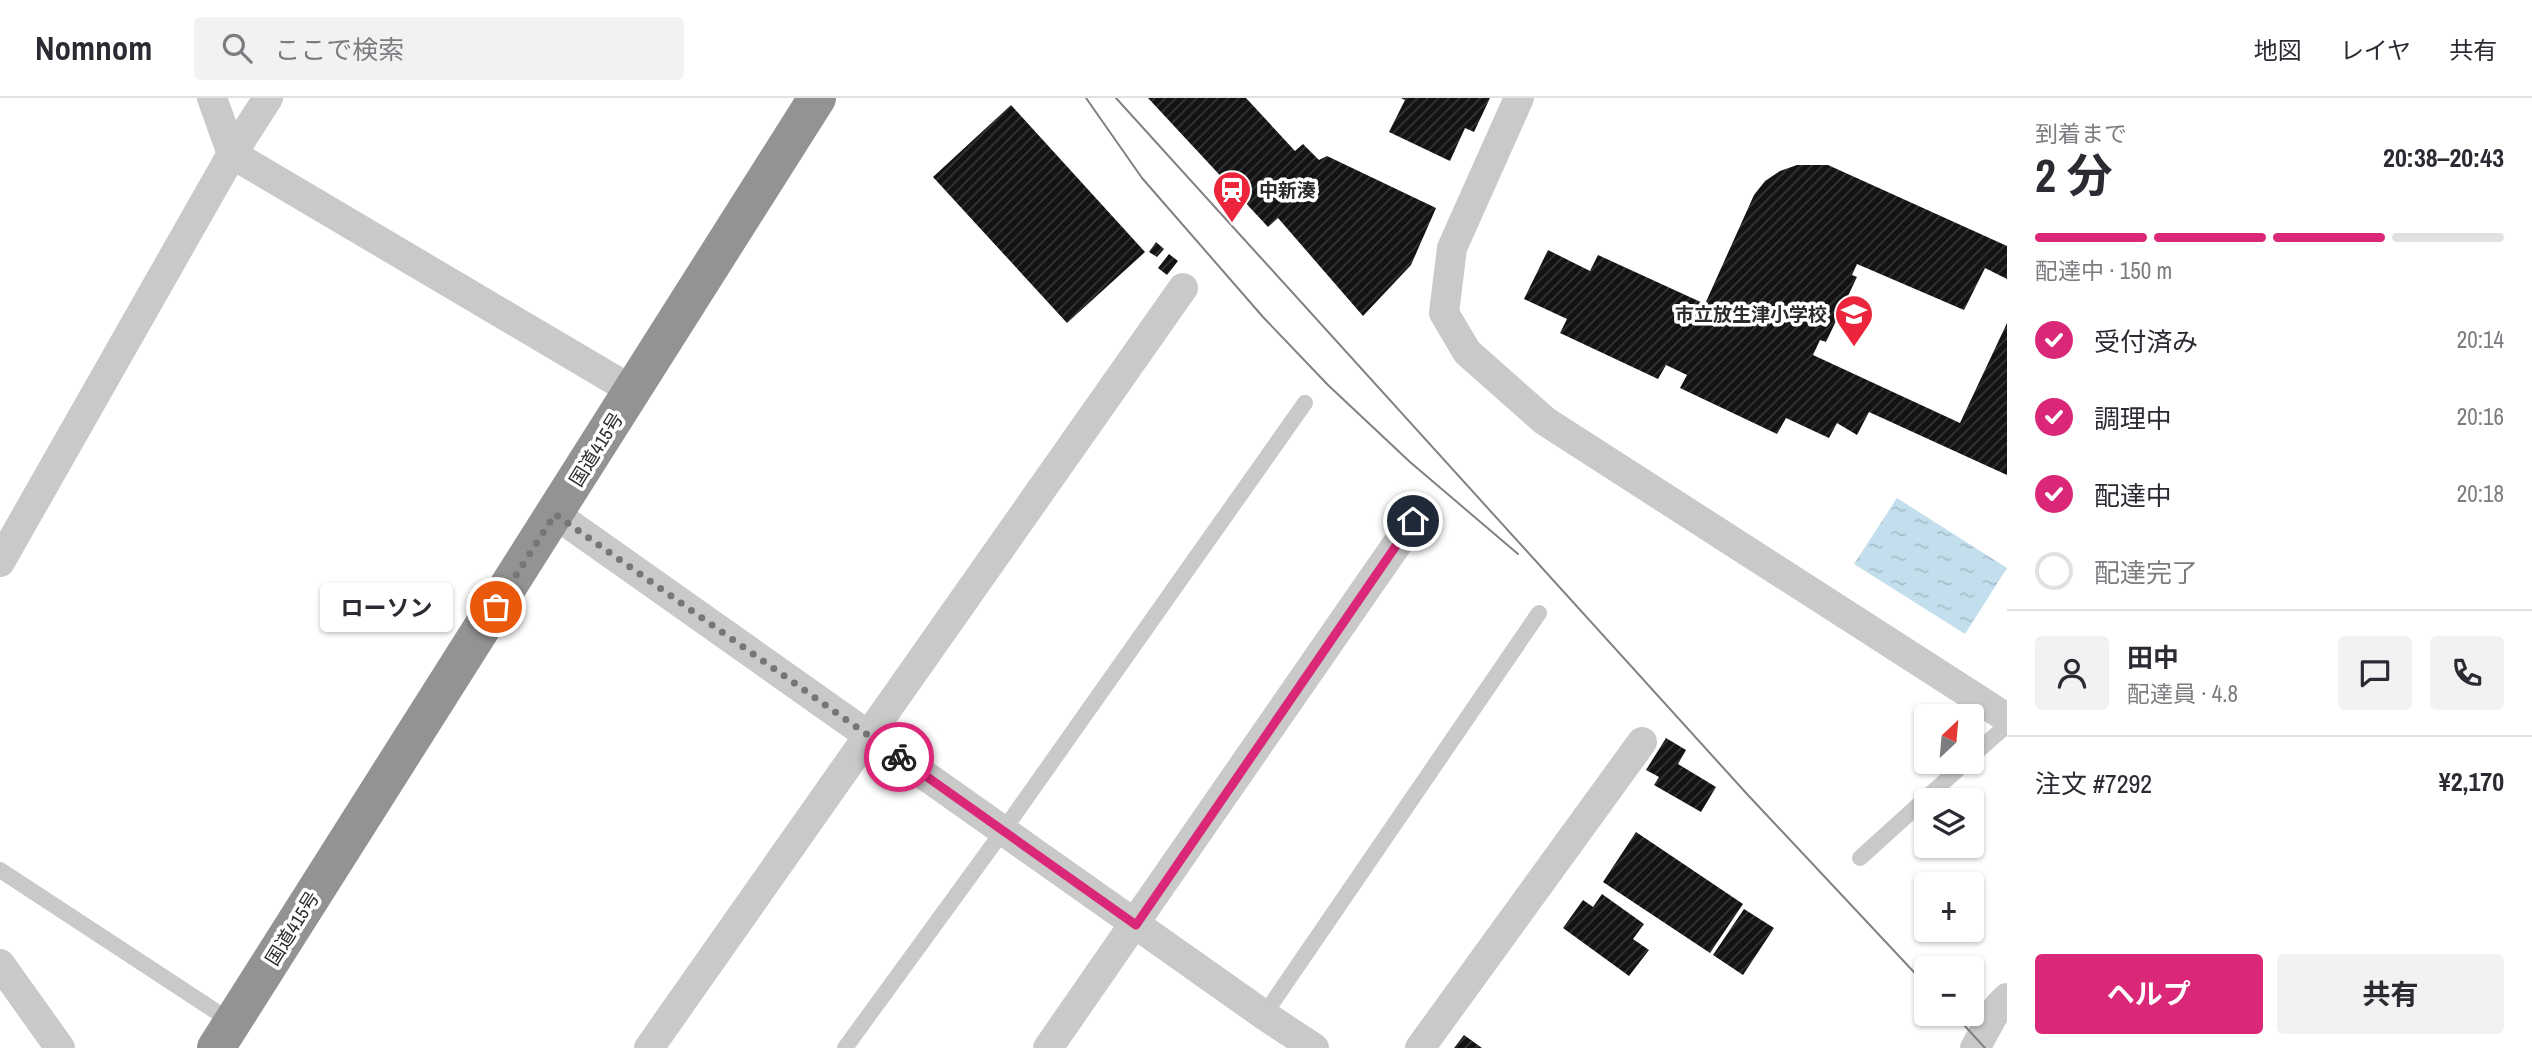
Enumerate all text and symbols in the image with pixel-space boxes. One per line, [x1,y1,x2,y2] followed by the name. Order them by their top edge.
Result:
[194,17,684,80] search box
[35,26,152,70] text: Nomnom
[218,29,256,67] icon: search
[274,32,404,67] text: ここで検索
[2254,34,2302,66] text: 地図
[2340,34,2411,66] text: レイヤ
[2449,34,2497,66] text: 共有
[2035,118,2127,149] text: 到着まで
[2383,140,2504,175] text: 20:38–20:43
[2035,144,2112,206] text: 2 分
[1211,169,1253,224] station icon: 中新湊
[1259,177,1316,203] place label: 中新湊
[2035,255,2172,286] text: 配達中 · 150 m
[1833,293,1875,348] school or university icon: 市立放生津小学校
[1675,301,1827,327] place label: 市立放生津小学校
[2035,321,2073,359] icon: check
[2094,324,2198,359] text: 受付済み
[2457,324,2504,355] text: 20:14
[2035,398,2073,436] icon: check
[2094,401,2172,436] text: 調理中
[2457,401,2504,432] text: 20:16
[563,407,629,491] street label: 国道415号
[2035,475,2073,513] icon: check
[2094,478,2172,513] text: 配達中
[2457,478,2504,509] text: 20:18
[1383,491,1443,551] pin
[1394,502,1432,540] icon: home
[2094,555,2198,590] text: 配達完了
[466,577,526,637] pin
[321,582,454,632] callout: ローソン
[477,588,515,626] icon: bag
[341,592,433,623] text: ローソン
[2035,636,2109,710] button: person
[2338,636,2412,710] button: chat
[2430,636,2504,710] button: phone
[2127,640,2179,675] text: 田中
[2127,678,2238,709] text: 配達員 · 4.8
[1914,704,1984,774] north arrow
[1914,704,1984,1026] map controls
[864,722,934,792] courier
[880,738,918,776] icon: bike
[2439,764,2504,799] text: ¥2,170
[2035,766,2152,801] text: 注文 #7292
[1914,788,1984,858] button: layers
[1914,872,1984,942] button: +
[259,886,325,970] street label: 国道415号
[2035,954,2263,1034] button: ヘルプ
[2277,954,2504,1034] button: 共有
[1914,956,1984,1026] button: −

